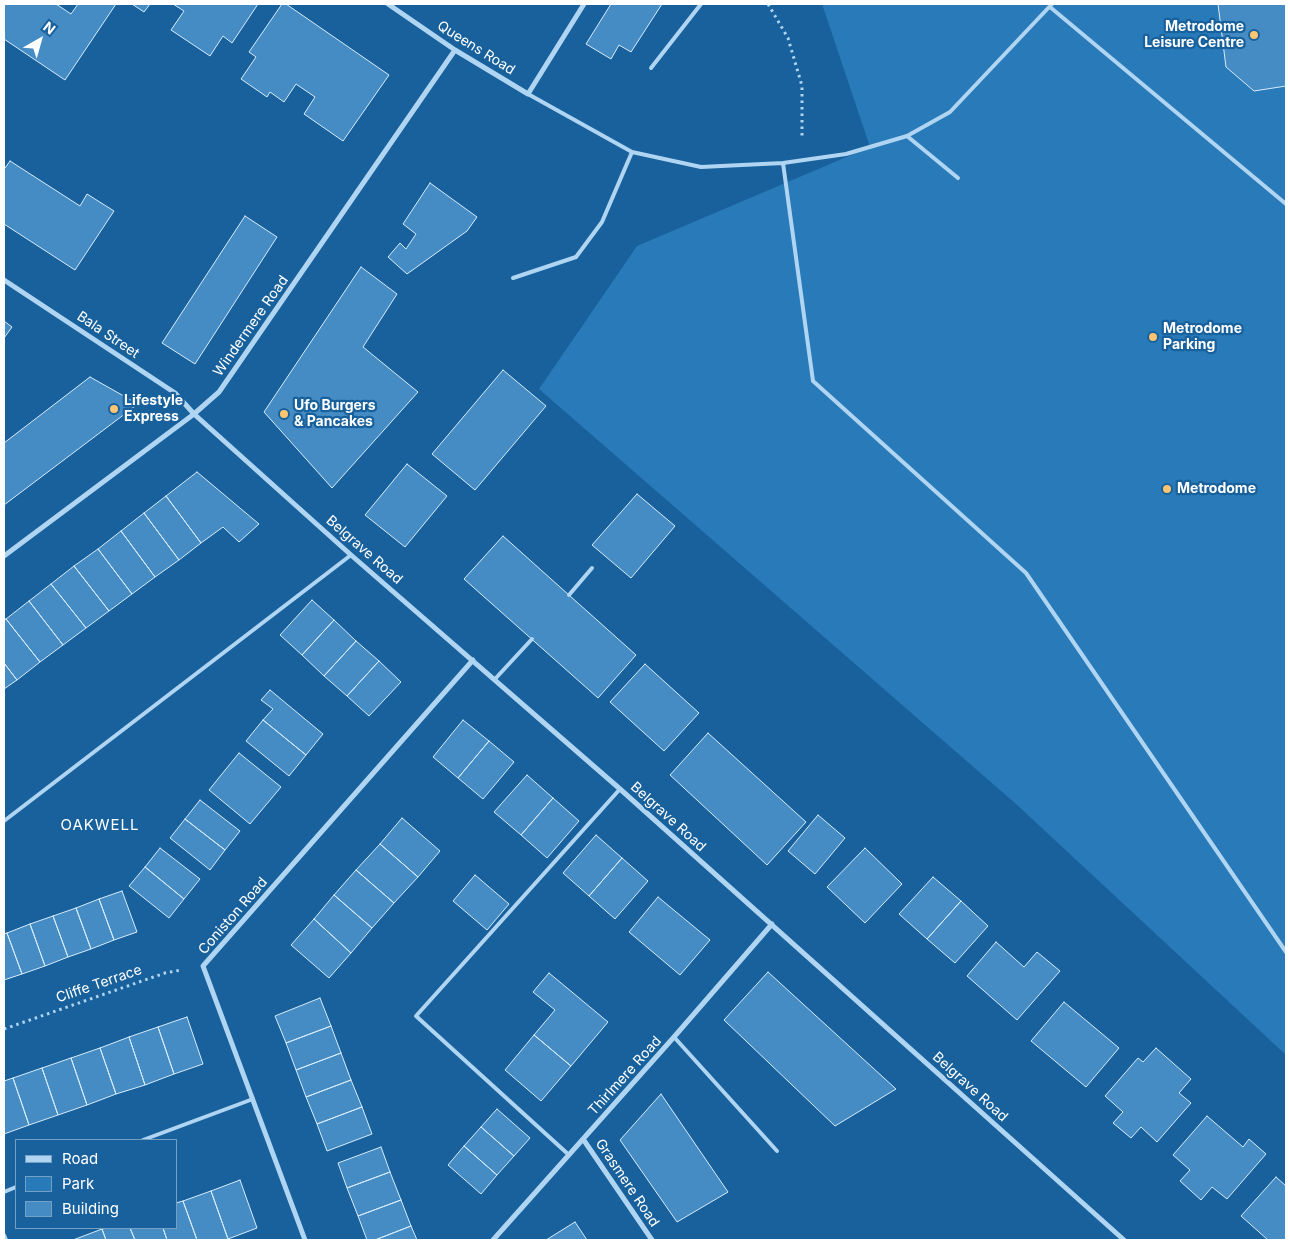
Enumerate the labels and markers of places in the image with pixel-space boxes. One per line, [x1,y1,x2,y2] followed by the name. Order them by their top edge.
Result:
[1144,19,1244,52] place label: Metrodome Leisure Centre
[1248,29,1260,41] marker: Metrodome Leisure Centre
[1163,321,1242,354] place label: Metrodome Parking
[1147,331,1159,343] marker: Metrodome Parking
[124,393,183,426] place label: Lifestyle Express
[294,398,375,431] place label: Ufo Burgers & Pancakes
[108,403,120,415] marker: Lifestyle Express
[278,408,290,420] marker: Ufo Burgers & Pancakes
[1177,481,1256,497] place label: Metrodome
[1161,483,1173,495] marker: Metrodome

